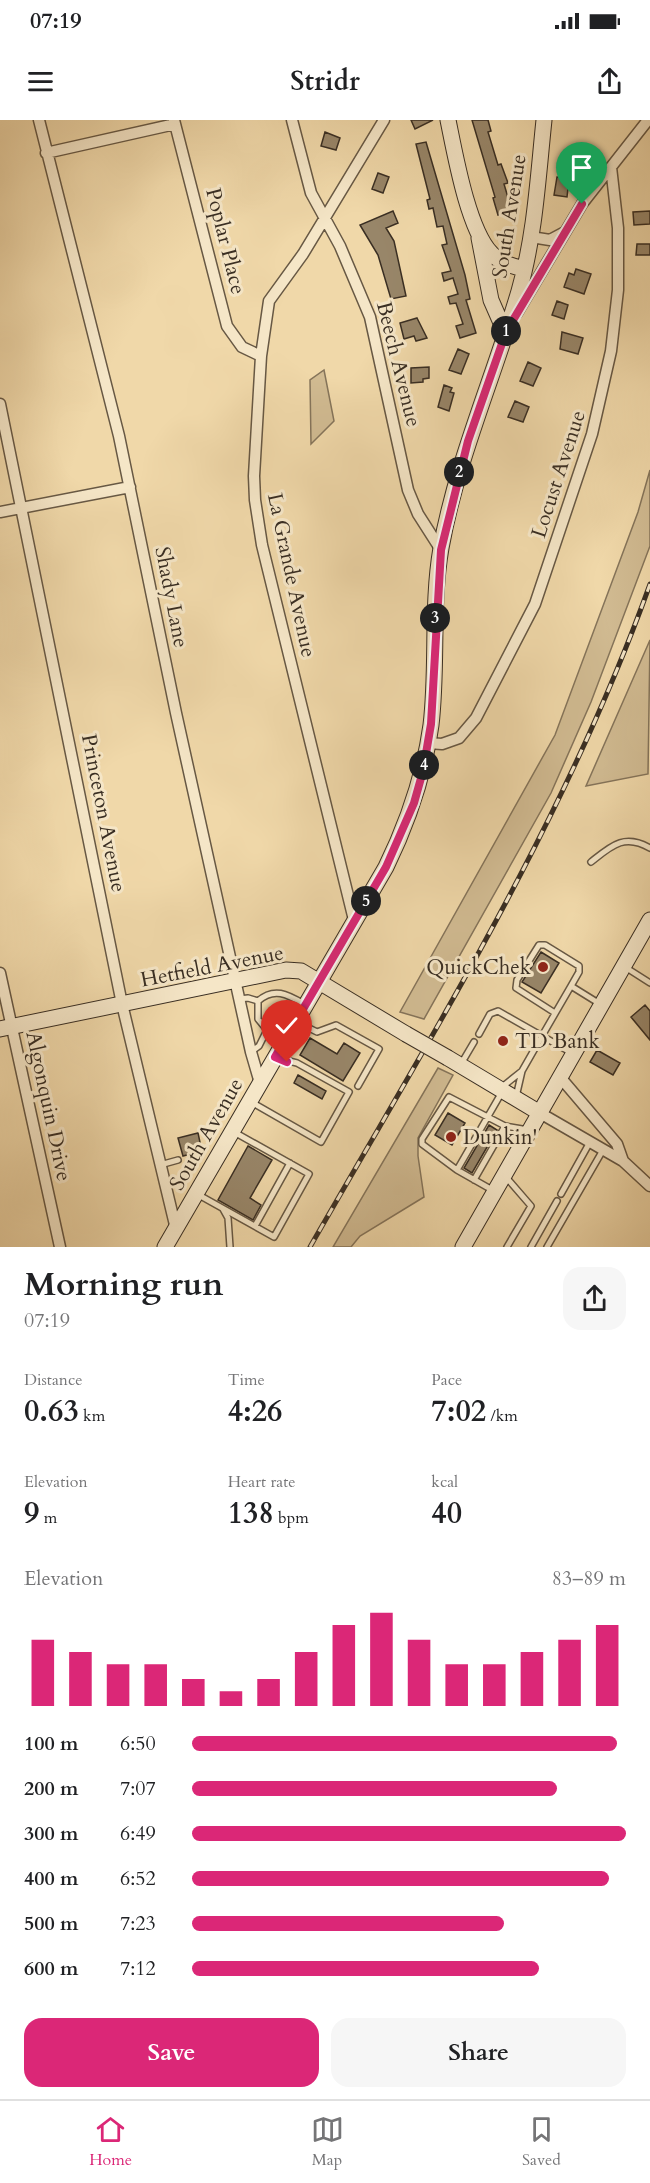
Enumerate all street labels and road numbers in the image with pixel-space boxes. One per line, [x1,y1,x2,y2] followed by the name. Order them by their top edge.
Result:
[485,152,534,280] street label: South Avenue
[198,185,253,297] street label: Poplar Place
[369,298,428,430] street label: Beech Avenue
[524,407,593,542] street label: Locust Avenue
[260,490,323,660] street label: La Grande Avenue
[148,544,196,650] street label: Shady Lane
[74,731,133,895] street label: Princeton Avenue
[138,938,286,995] street label: Hetfield Avenue
[18,1029,79,1184] street label: Algonquin Drive
[163,1073,250,1196] street label: South Avenue

